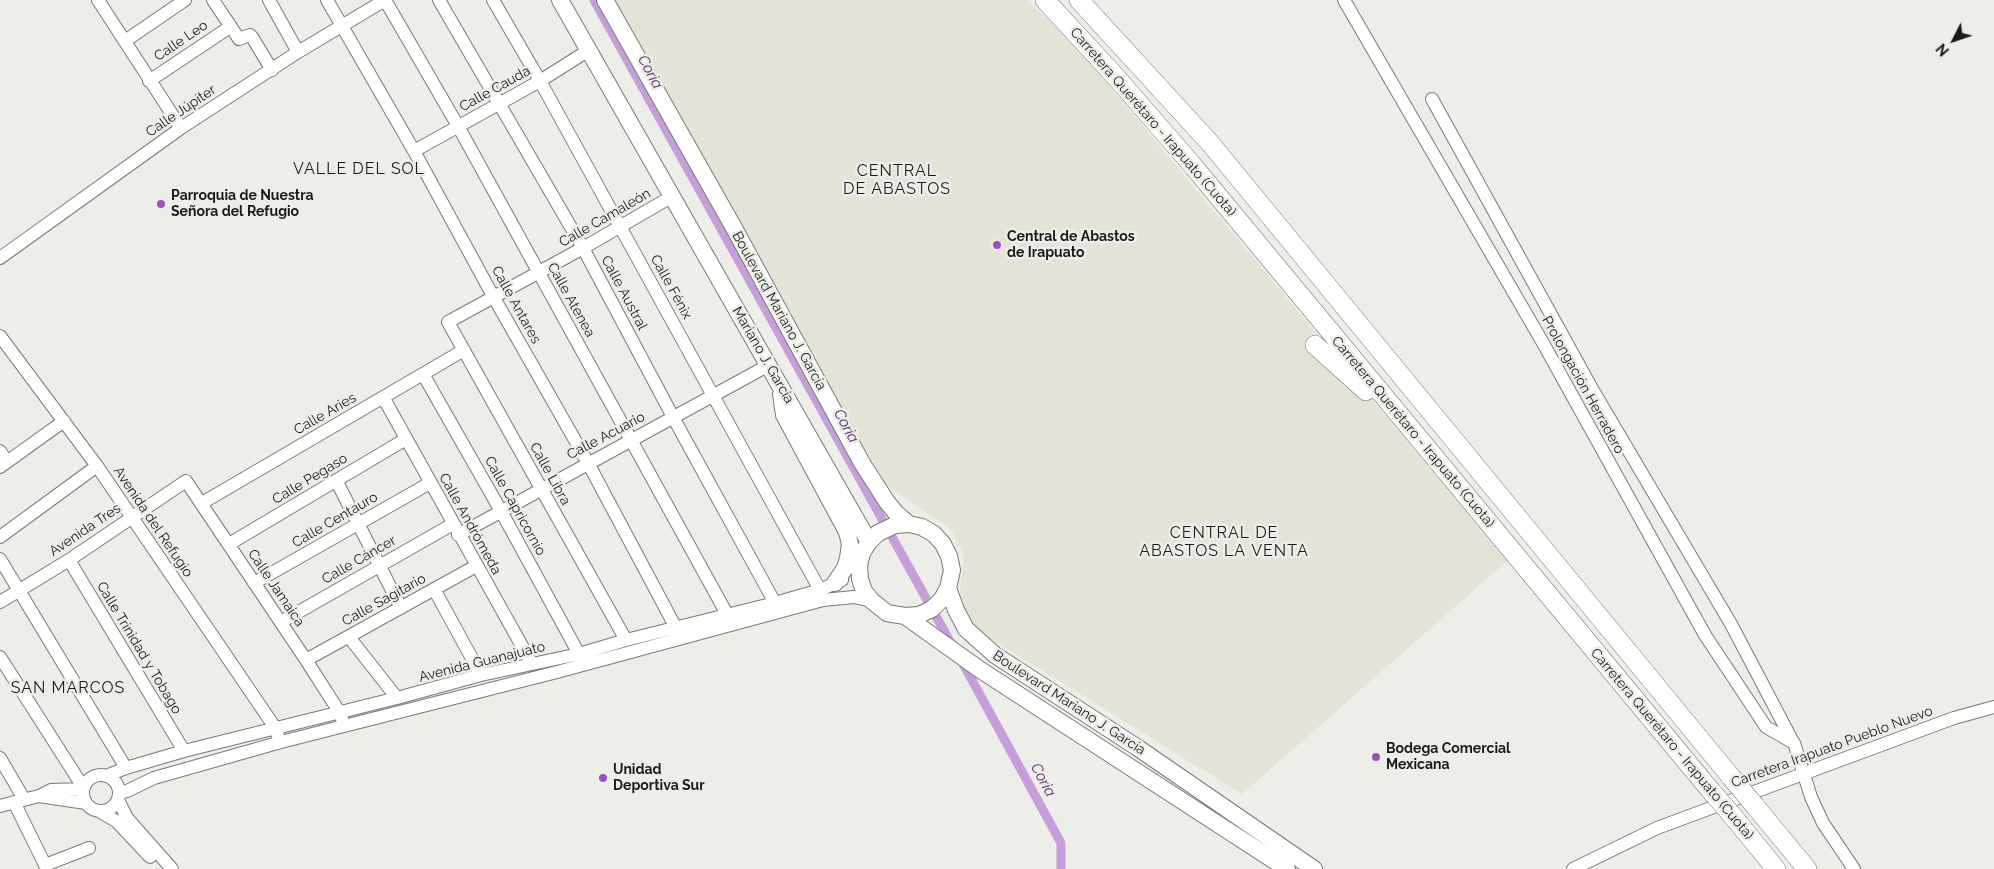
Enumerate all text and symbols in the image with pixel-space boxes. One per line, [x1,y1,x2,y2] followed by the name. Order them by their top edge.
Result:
[1929,15,1979,65] north arrow
[151,17,211,65] street label: Calle Leo
[1066,24,1240,220] street label: Carretera Querétaro - Irapuato (Cuota)
[1933,41,1952,59] text: N
[633,52,667,92] water label: Coria
[457,63,533,115] street label: Calle Cauda
[143,81,219,141] street label: Calle Júpiter
[291,159,427,179] district label: VALLE DEL SOL
[842,161,952,199] district label: CENTRAL DE ABASTOS
[556,185,654,251] street label: Calle Camaleón
[171,188,314,220] place label: Parroquia de Nuestra Señora del Refugio
[155,198,167,210] marker: Parroquia de Nuestra Señora del Refugio
[728,229,830,393] street label: Boulevard Mariano J. García
[1007,229,1135,262] place label: Central de Abastos de Irapuato
[991,239,1003,251] marker: Central de Abastos de Irapuato
[646,252,696,322] street label: Calle Fénix
[597,253,651,333] street label: Calle Austral
[544,260,598,340] street label: Calle Atenea
[488,263,544,347] street label: Calle Antares
[728,304,798,406] street label: Mariano J. García
[1538,313,1628,457] street label: Prolongación Herradero
[1328,333,1498,531] street label: Carretera Querétaro - Irapuato (Cuota)
[291,389,359,439] street label: Calle Aries
[829,406,863,446] water label: Coria
[564,408,648,464] street label: Calle Acuario
[526,440,574,508] street label: Calle Libra
[269,450,351,508] street label: Calle Pegaso
[481,453,549,559] street label: Calle Capricornio
[110,463,196,581] street label: Avenida del Refugio
[435,470,505,578] street label: Calle Andrómeda
[289,489,381,551] street label: Calle Centauro
[46,500,124,560] street label: Avenida Tres
[1137,523,1311,561] district label: CENTRAL DE ABASTOS LA VENTA
[319,532,399,588] street label: Calle Cáncer
[244,546,308,630] street label: Calle Jamaica
[339,570,429,630] street label: Calle Sagitario
[93,579,185,717] street label: Calle Trinidad y Tobago
[417,638,547,686] street label: Avenida Guanajuato
[1587,645,1757,843] street label: Carretera Querétaro - Irapuato (Cuota)
[989,647,1149,759] street label: Boulevard Mariano J. García
[9,678,127,698] district label: SAN MARCOS
[1729,703,1935,791] street label: Carretera Irapuato Pueblo Nuevo
[1386,741,1510,774] place label: Bodega Comercial Mexicana
[1370,751,1382,763] marker: Bodega Comercial Mexicana
[1026,760,1060,800] water label: Coria
[613,762,705,794] place label: Unidad Deportiva Sur
[597,772,609,784] marker: Unidad Deportiva Sur

